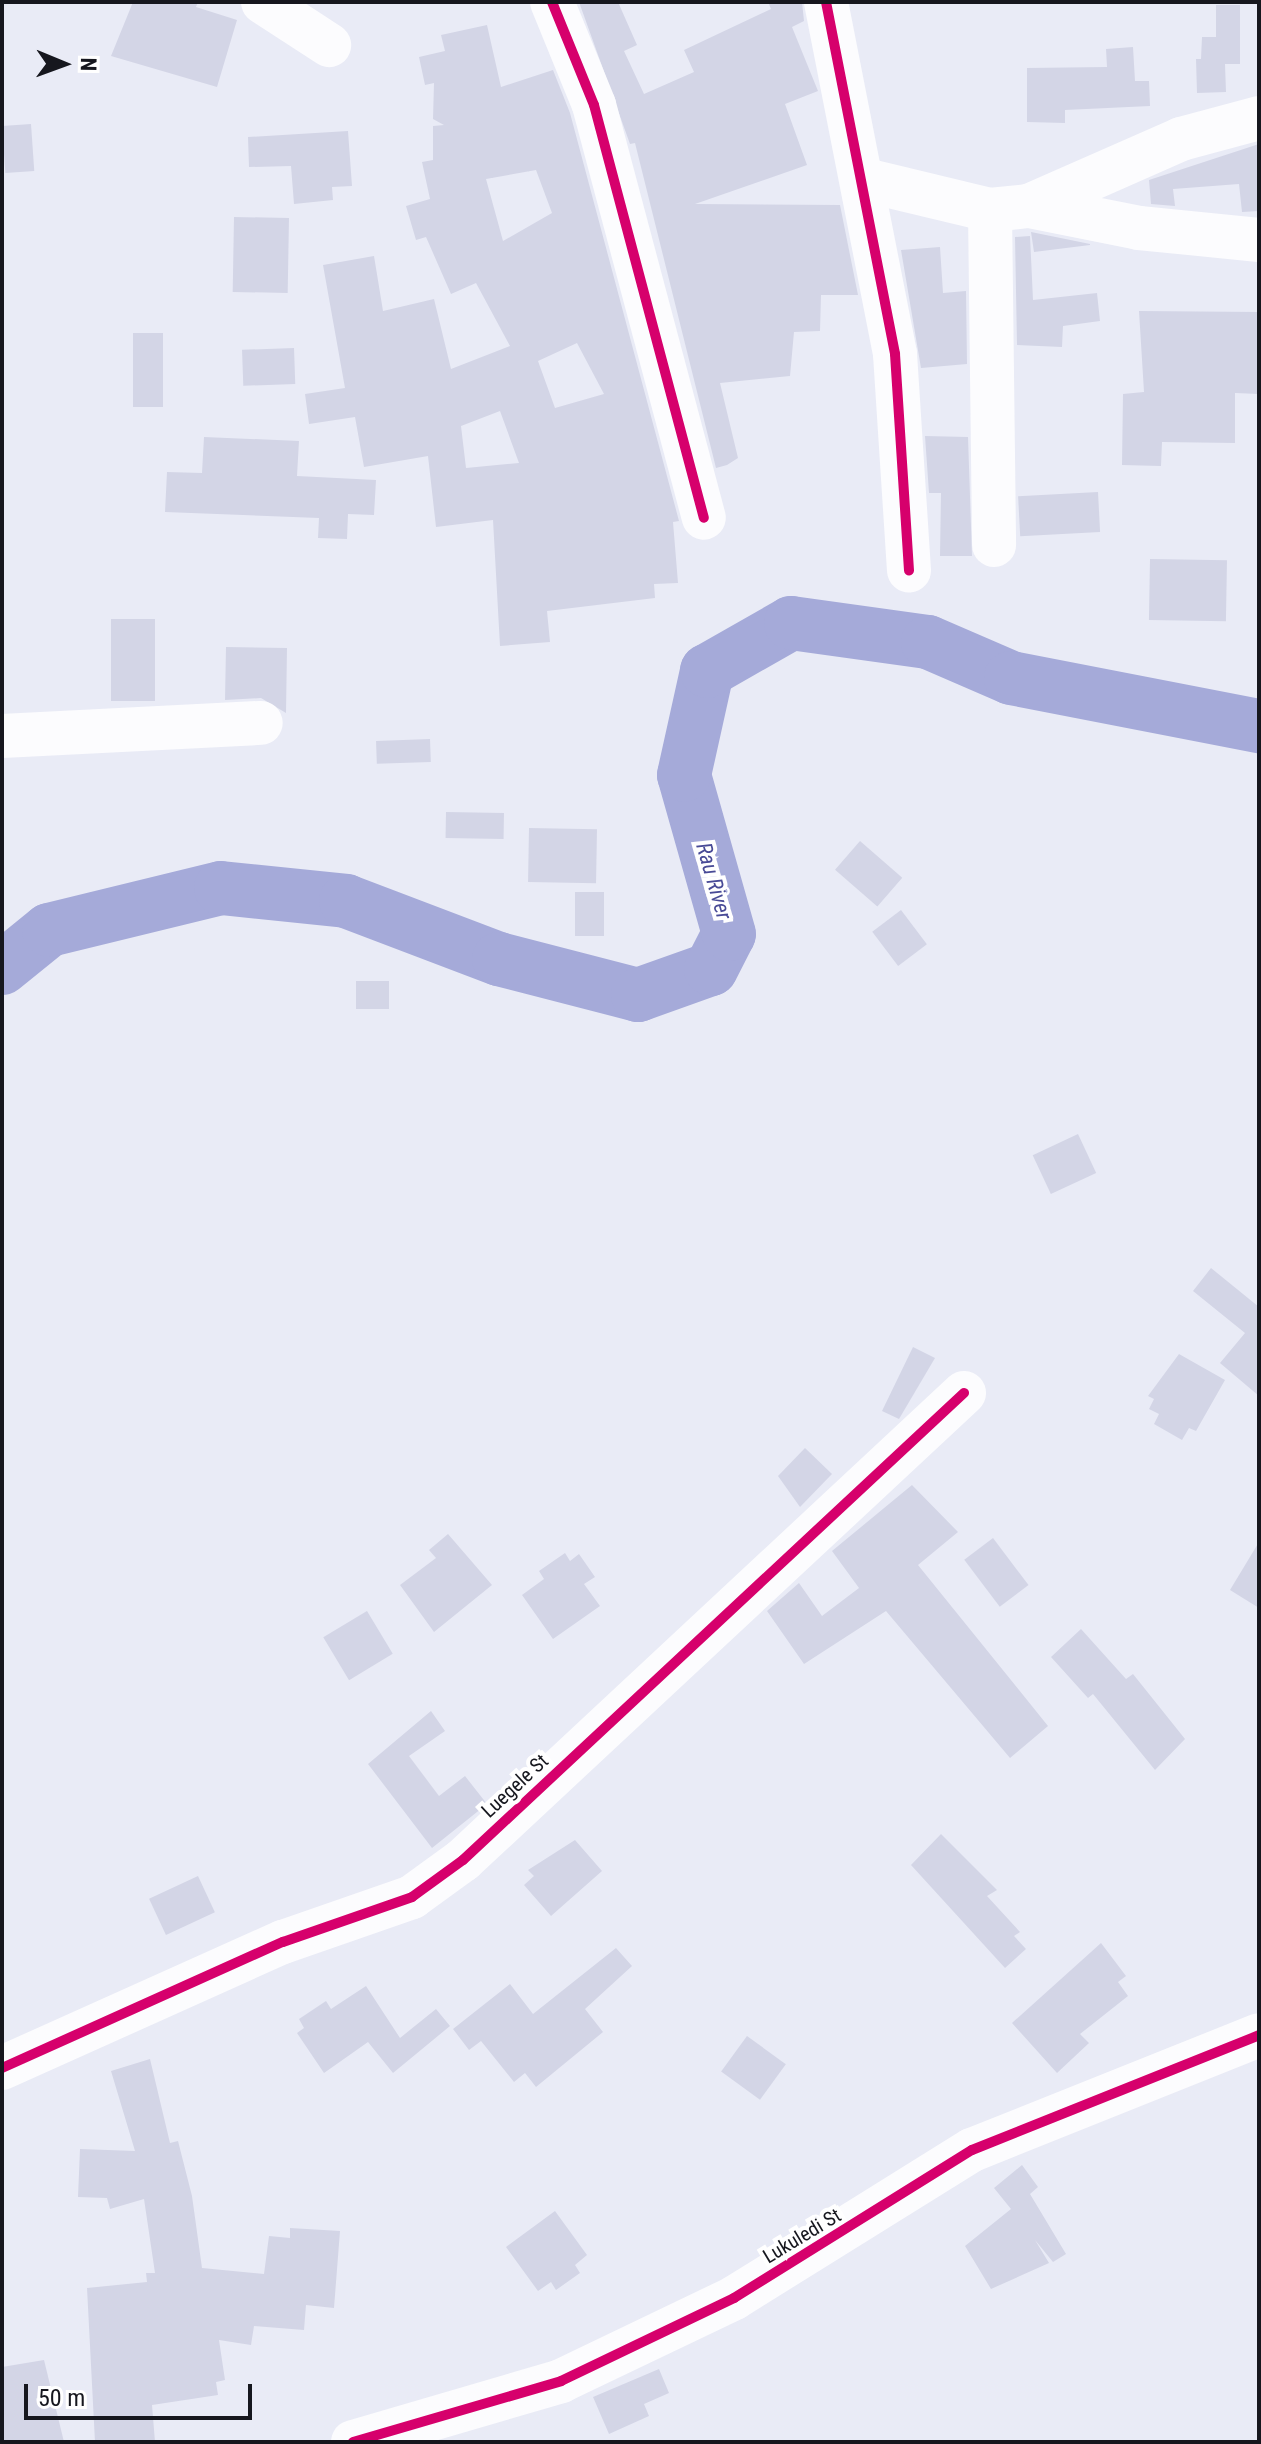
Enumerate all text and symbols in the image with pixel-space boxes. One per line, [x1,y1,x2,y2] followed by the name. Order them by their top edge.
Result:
[24,24,104,104] north arrow
[76,57,101,71] text: N
[690,840,738,922] water label: Rau River
[477,1749,553,1823] street label: Luegele St
[759,2203,845,2269] street label: Lukuledi St
[28,2368,256,2418] scale bar
[38,2384,85,2412] text: 50 m

